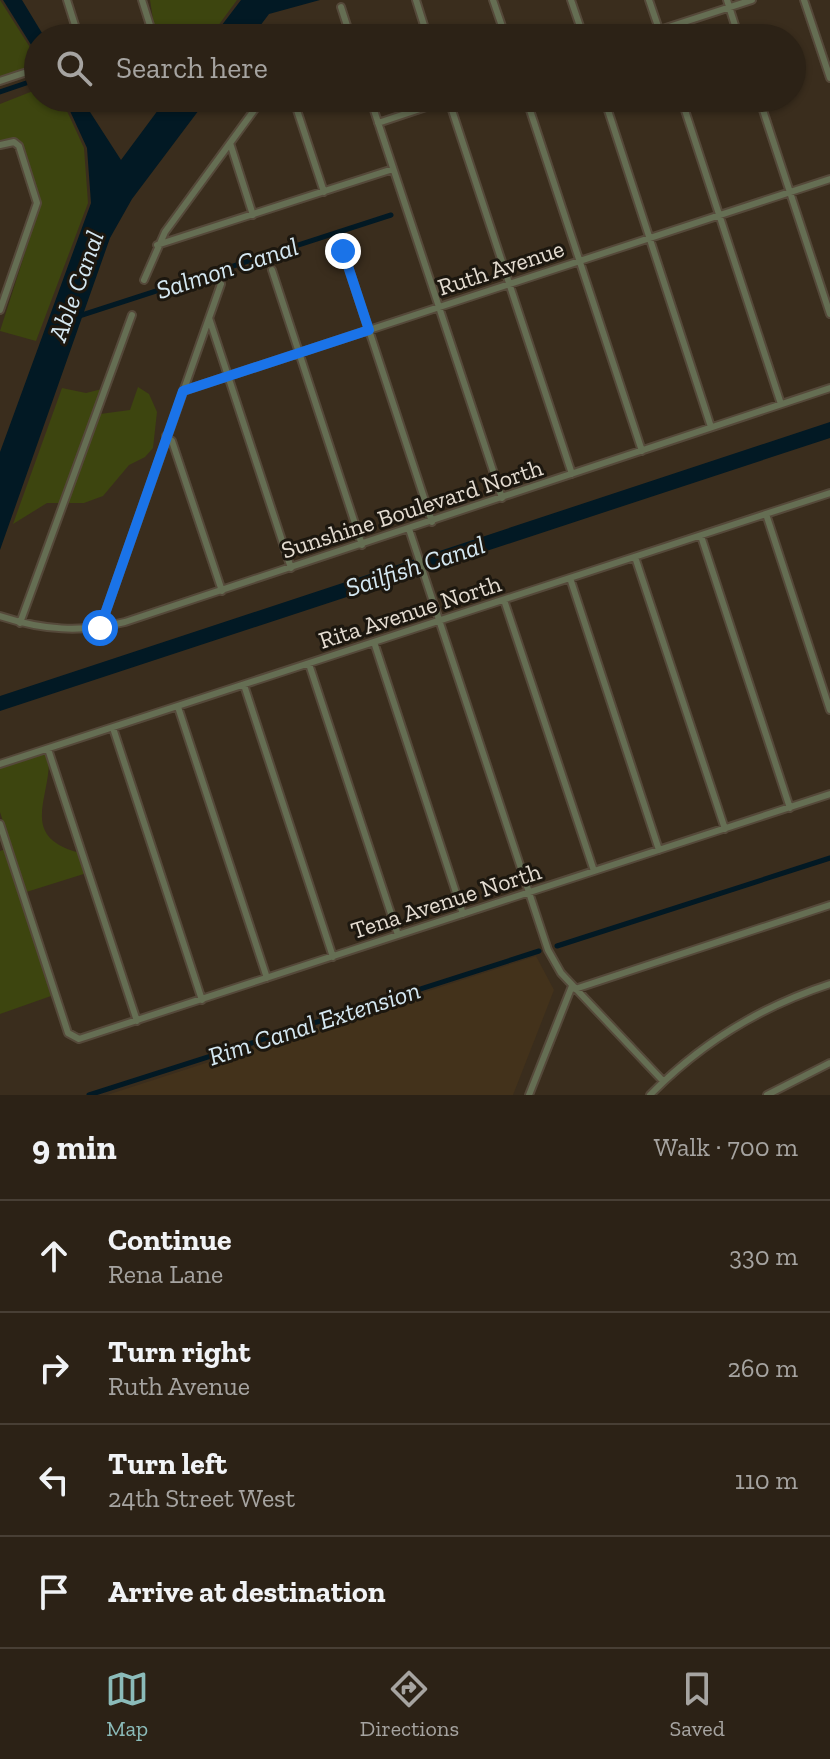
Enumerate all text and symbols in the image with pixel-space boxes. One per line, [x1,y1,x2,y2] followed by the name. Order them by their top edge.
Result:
[24,24,806,112] search box
[52,46,96,90] icon: search
[116,50,268,86] text: Search here
[41,226,111,347] water label: Able Canal
[152,230,302,306] water label: Salmon Canal
[325,233,361,269] route end
[434,233,568,302] street label: Ruth Avenue
[277,452,547,565] street label: Sunshine Boulevard North
[341,528,489,604] water label: Sailfish Canal
[315,568,505,655] street label: Rita Avenue North
[82,610,118,646] route start
[347,856,545,945] street label: Tena Avenue North
[204,974,424,1072] water label: Rim Canal Extension
[32,1127,117,1168] text: 9 min
[654,1131,798,1163] text: Walk · 700 m
[108,1222,232,1258] text: Continue
[32,1234,76,1278] icon: ahead
[729,1240,798,1272] text: 330 m
[108,1258,223,1290] text: Rena Lane
[108,1334,250,1370] text: Turn right
[32,1346,76,1390] icon: right
[727,1352,798,1384] text: 260 m
[108,1370,250,1402] text: Ruth Avenue
[108,1446,227,1482] text: Turn left
[32,1458,76,1502] icon: left
[735,1464,798,1496] text: 110 m
[108,1482,295,1514] text: 24th Street West
[32,1570,76,1614] icon: arrive
[108,1574,385,1610] text: Arrive at destination
[105,1667,149,1742] tab: Map
[360,1667,459,1742] tab: Directions
[670,1667,725,1742] tab: Saved

